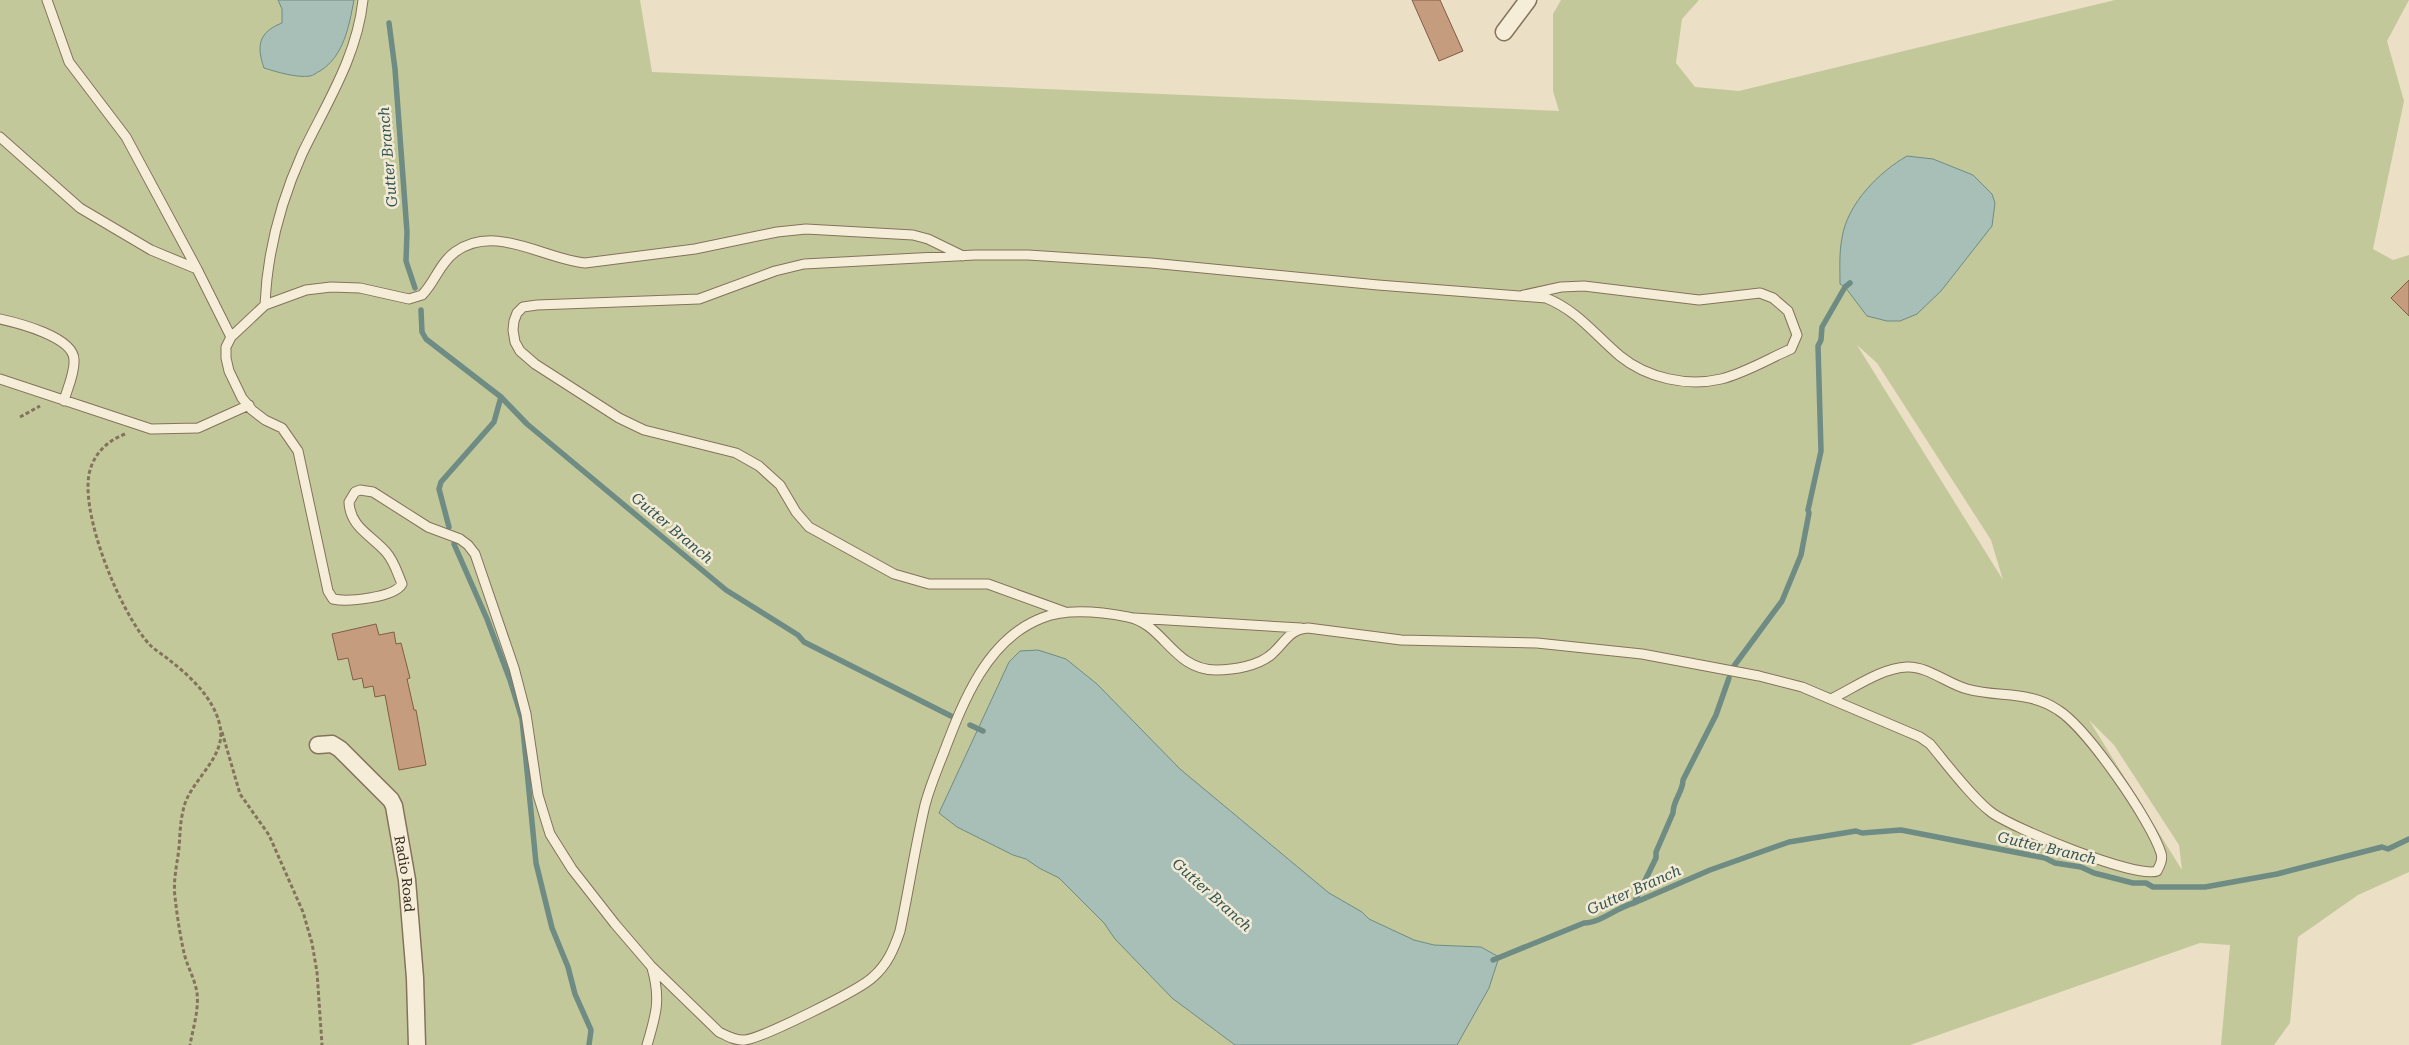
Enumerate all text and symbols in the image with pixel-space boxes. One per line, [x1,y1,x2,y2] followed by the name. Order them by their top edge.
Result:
[375,106,401,208] water label: Gutter Branch
[628,489,716,567] water label: Gutter Branch
[1996,828,2098,868] water label: Gutter Branch
[391,834,418,913] street label: Radio Road
[1169,855,1255,935] water label: Gutter Branch
[1584,861,1684,919] water label: Gutter Branch

